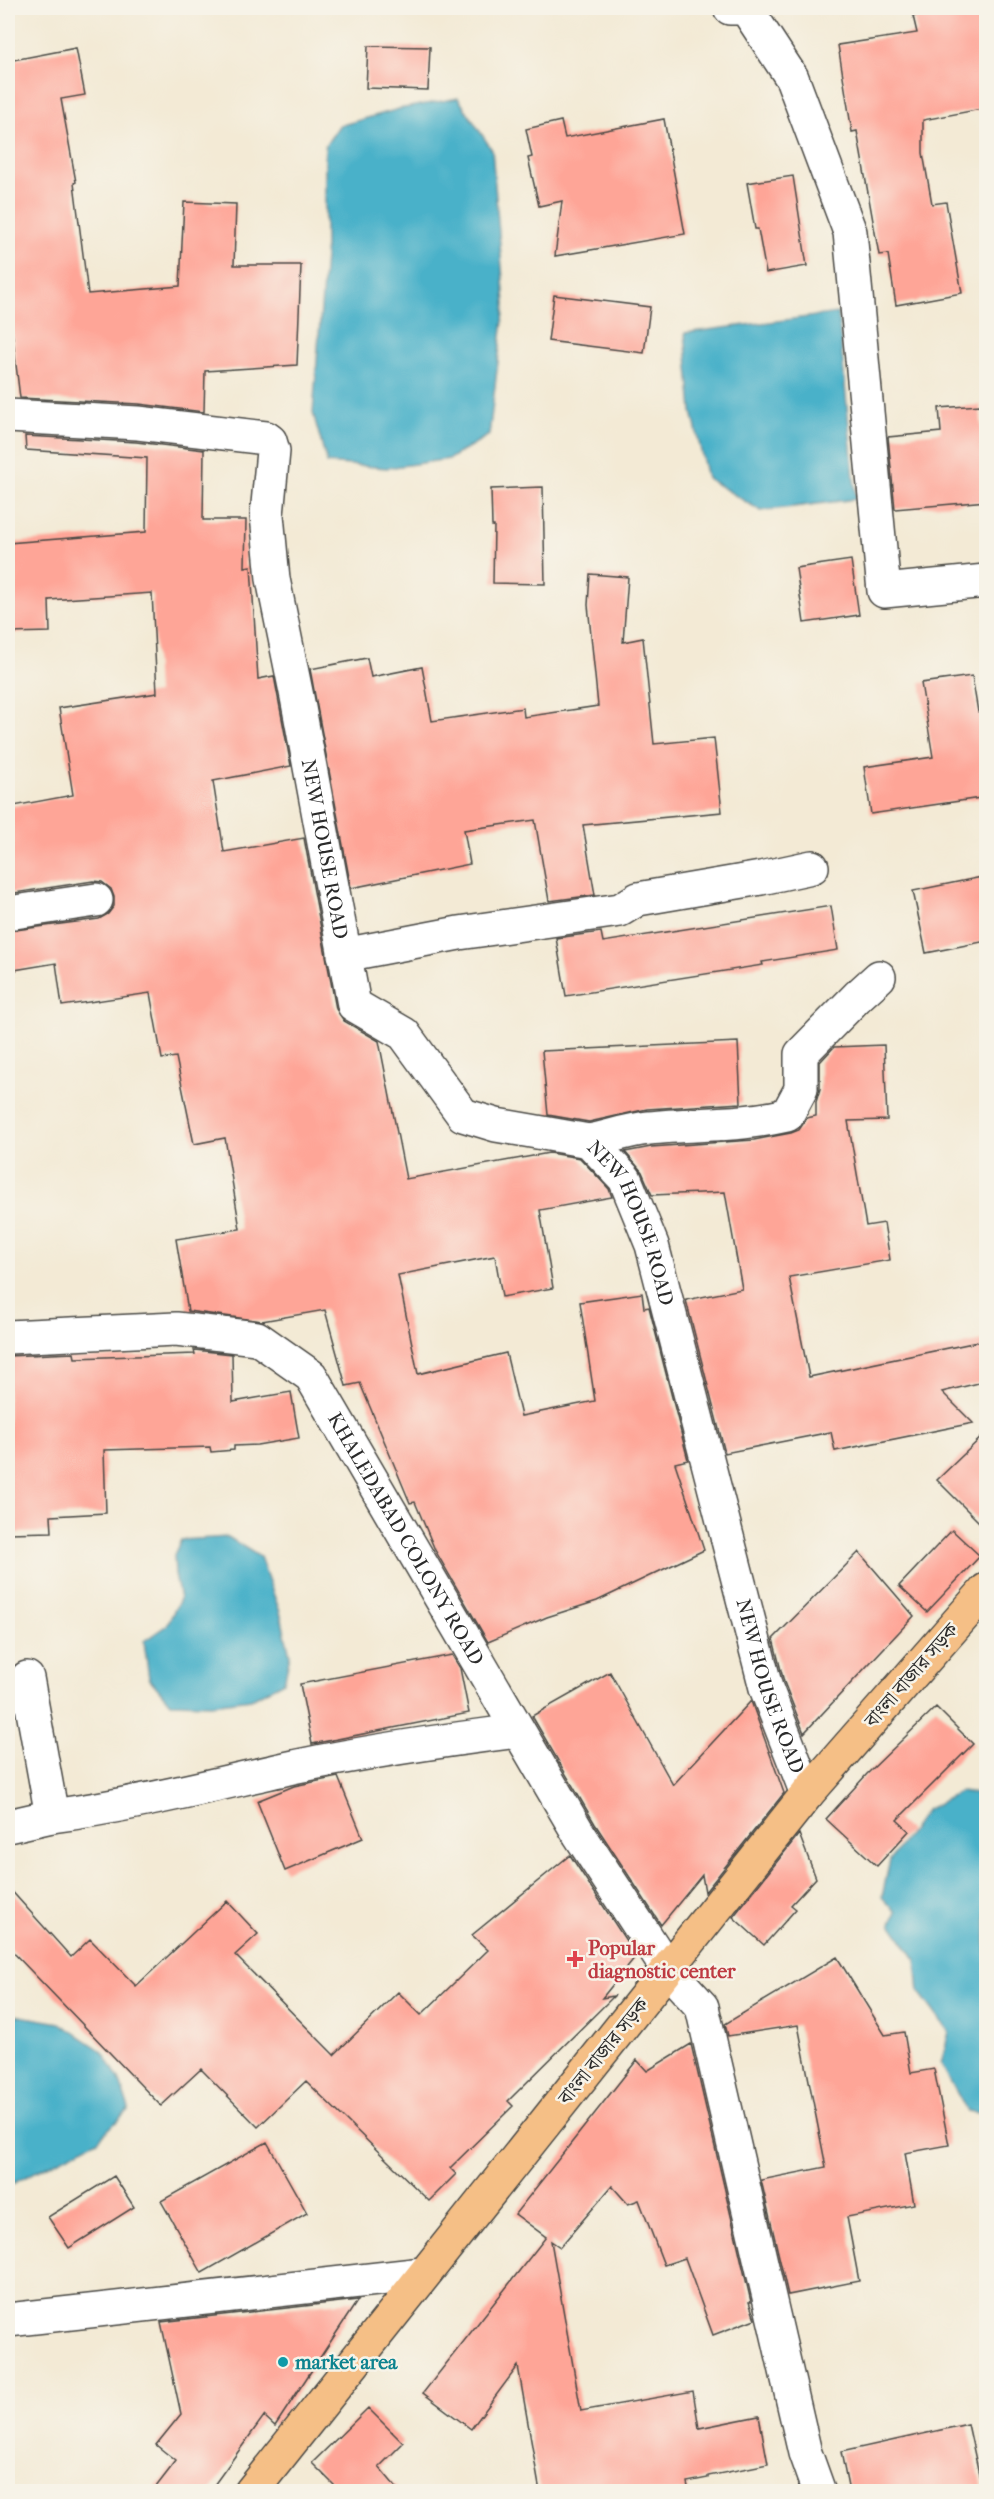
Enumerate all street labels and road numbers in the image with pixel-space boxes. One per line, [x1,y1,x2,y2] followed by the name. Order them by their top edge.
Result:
[297,757,353,941] street label: NEW HOUSE ROAD
[582,1136,678,1308] street label: NEW HOUSE ROAD
[323,1408,488,1669] street label: KHALEDABAD COLONY ROAD
[731,1596,809,1777] street label: NEW HOUSE ROAD
[859,1618,963,1733] street label: বাংলা বাজার সড়ক
[553,1993,654,2110] street label: বাংলা বাজার সড়ক

